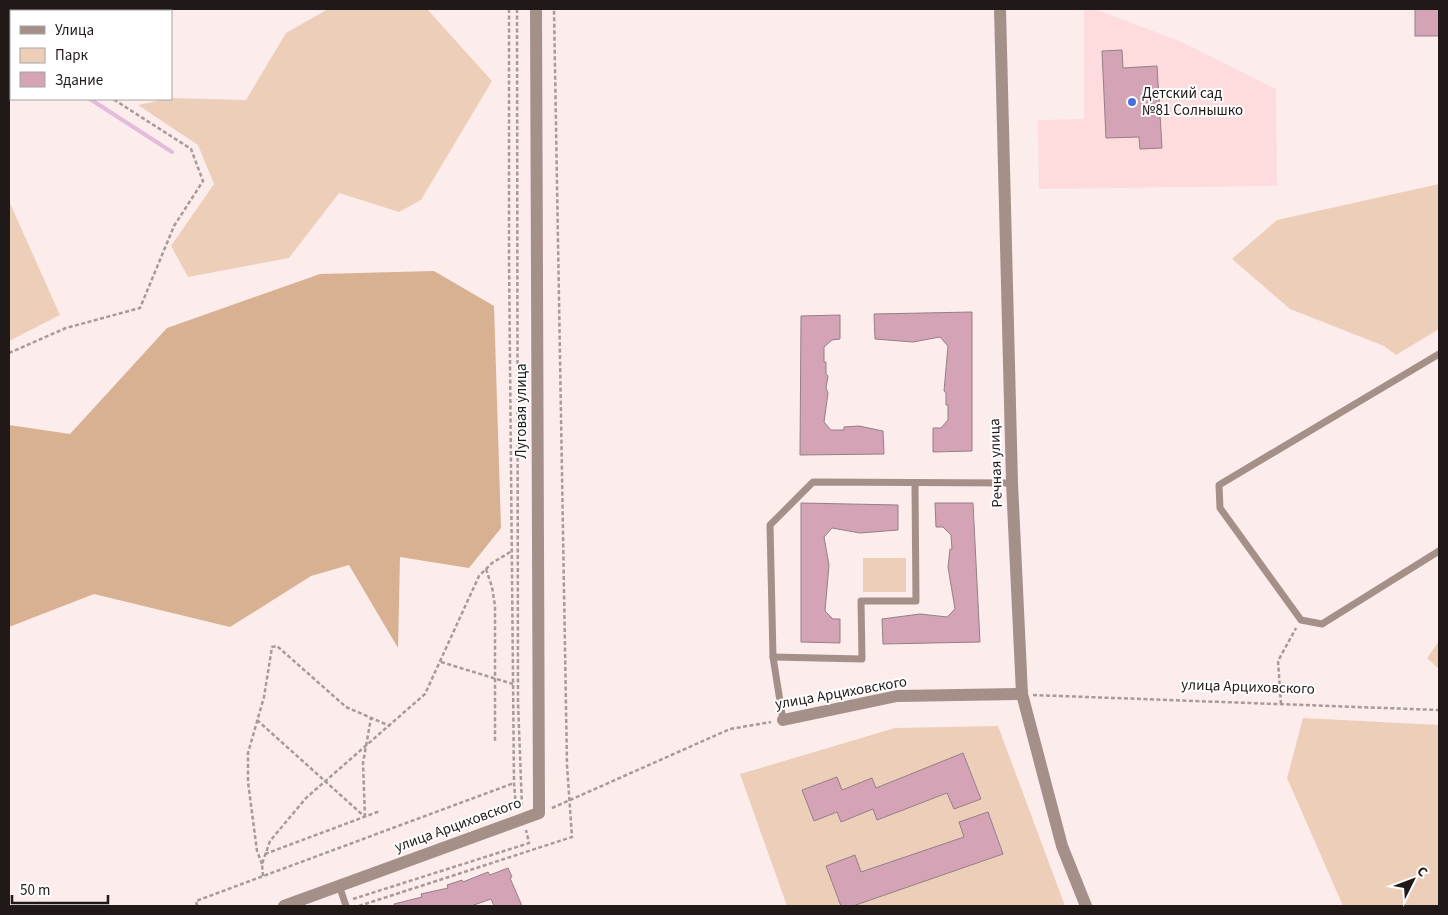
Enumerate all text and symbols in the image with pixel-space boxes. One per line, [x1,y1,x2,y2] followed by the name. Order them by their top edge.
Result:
[10,10,172,100] legend
[55,20,94,41] text: Улица
[55,45,89,66] text: Парк
[55,70,103,91] text: Здание
[1142,83,1243,121] place label: Детский сад №81 Солнышко
[1126,96,1138,108] marker: Детский сад №81 Солнышко
[511,363,532,459] street label: Луговая улица
[984,418,1008,508] street label: Речная улица
[773,671,909,715] street label: улица Арциховского
[1181,674,1315,700] street label: улица Арциховского
[392,792,524,858] street label: улица Арциховского
[1388,855,1438,905] north arrow
[1412,862,1432,882] text: С
[12,872,109,904] scale bar
[20,880,50,901] text: 50 m

